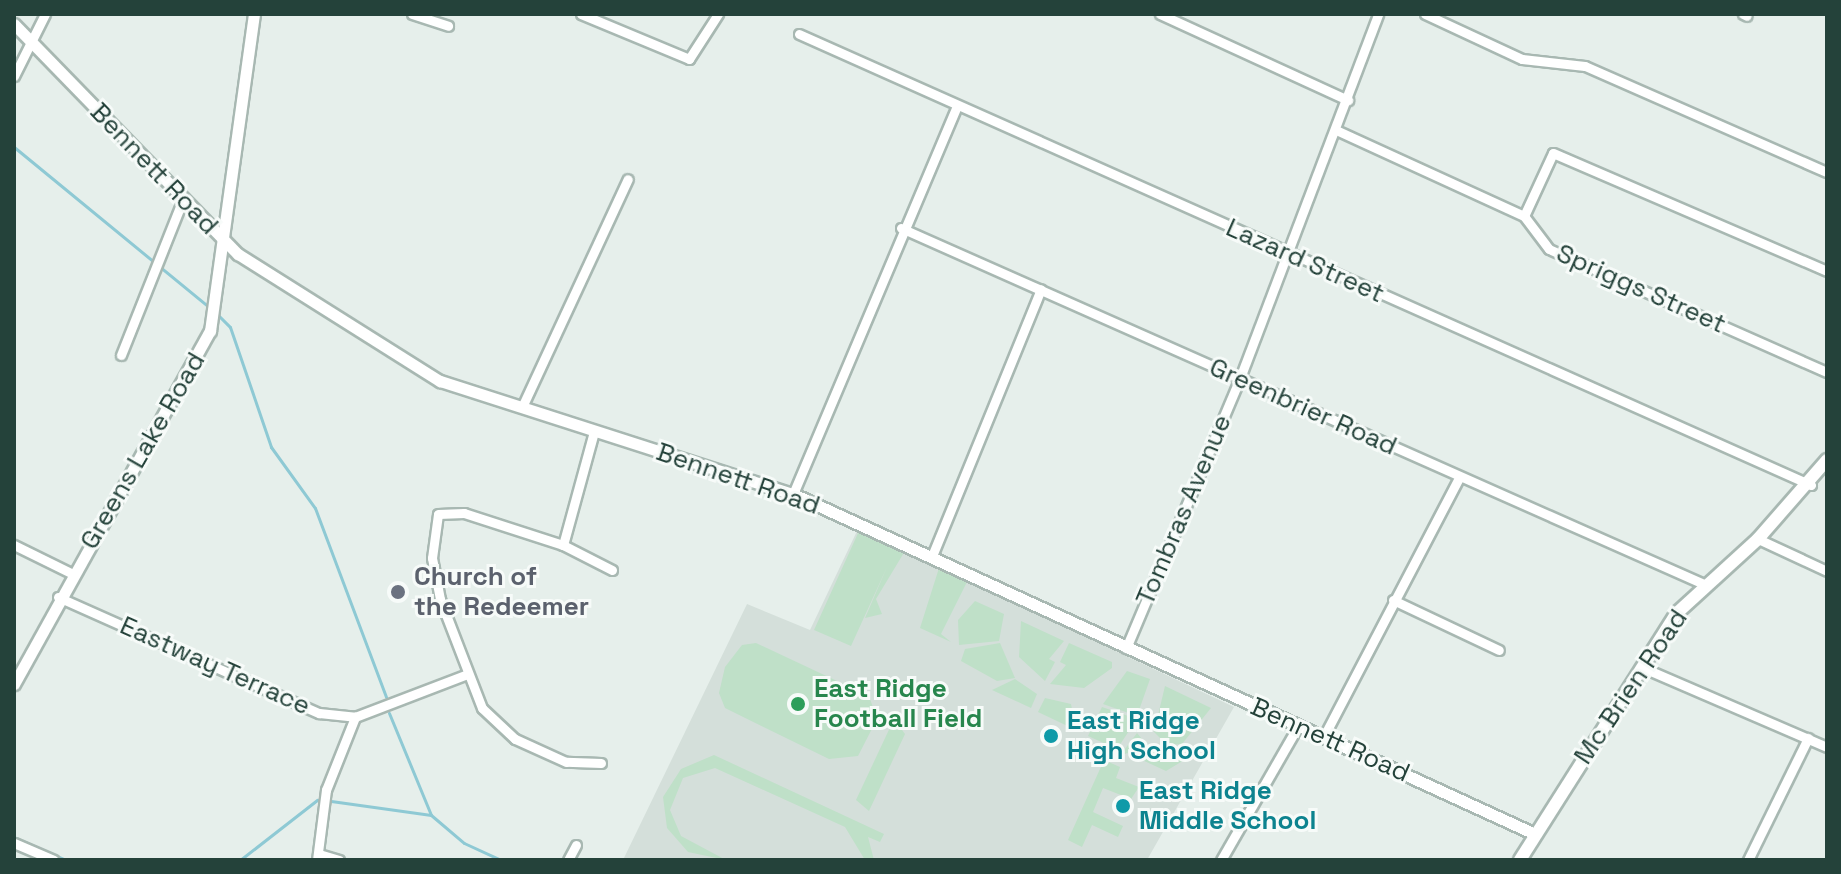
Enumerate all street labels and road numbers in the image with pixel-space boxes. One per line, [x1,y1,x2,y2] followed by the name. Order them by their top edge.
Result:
[83,97,225,241] street label: Bennett Road
[1221,212,1389,310] street label: Lazard Street
[1551,238,1731,340] street label: Spriggs Street
[74,347,212,555] street label: Greens Lake Road
[1204,352,1402,462] street label: Greenbrier Road
[1130,410,1238,610] street label: Tombras Avenue
[652,436,824,522] street label: Bennett Road
[1568,604,1694,770] street label: Mc Brien Road
[115,610,315,722] street label: Eastway Terrace
[1246,691,1414,789] street label: Bennett Road

